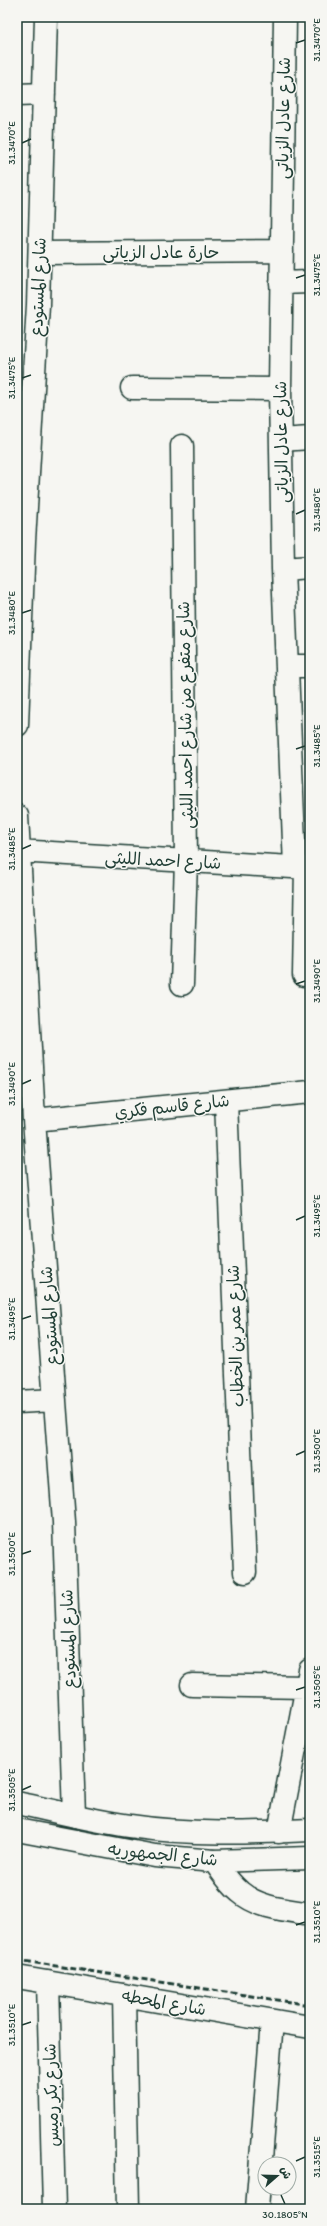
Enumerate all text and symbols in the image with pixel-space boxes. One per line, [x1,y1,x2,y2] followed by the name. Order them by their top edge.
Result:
[310,18,323,62] text: 31.3470°E
[272,57,296,179] street label: شارع عادل الزياتى
[5,121,18,165] text: 31.3470°E
[26,237,52,337] street label: شارع المستودع
[103,242,219,263] street label: حارة عادل الزياتى
[310,253,323,296] text: 31.3475°E
[5,356,18,399] text: 31.3475°E
[270,381,294,503] street label: شارع عادل الزياتى
[310,487,323,532] text: 31.3480°E
[5,590,18,635] text: 31.3480°E
[173,601,199,829] street label: شارع متفرع من شارع احمد الليثى
[310,724,323,768] text: 31.3485°E
[5,827,18,871] text: 31.3485°E
[104,847,222,875] street label: شارع احمد الليثى
[310,959,323,1003] text: 31.3490°E
[5,1062,18,1106] text: 31.3490°E
[114,1090,231,1125] street label: شارع قاسم فكري
[310,1194,323,1237] text: 31.3495°E
[223,1264,249,1408] street label: شارع عمر بن الخطاب
[36,1266,64,1366] street label: شارع المستودع
[5,1297,18,1340] text: 31.3495°E
[310,1429,323,1473] text: 31.3500°E
[5,1532,18,1576] text: 31.3500°E
[56,1589,82,1689] street label: شارع المستودع
[310,1665,323,1709] text: 31.3505°E
[5,1768,18,1812] text: 31.3505°E
[107,1838,219,1872] street label: شارع الجمهوريه
[310,1900,323,1943] text: 31.3510°E
[120,1985,208,2021] street label: شارع المحطه
[5,2003,18,2046] text: 31.3510°E
[39,2043,65,2147] street label: شارع بكر رميس
[310,2136,323,2178] text: 31.3515°E
[257,2156,297,2196] north arrow
[278,2165,294,2181] text: ش
[262,2208,308,2221] text: 30.1805°N

